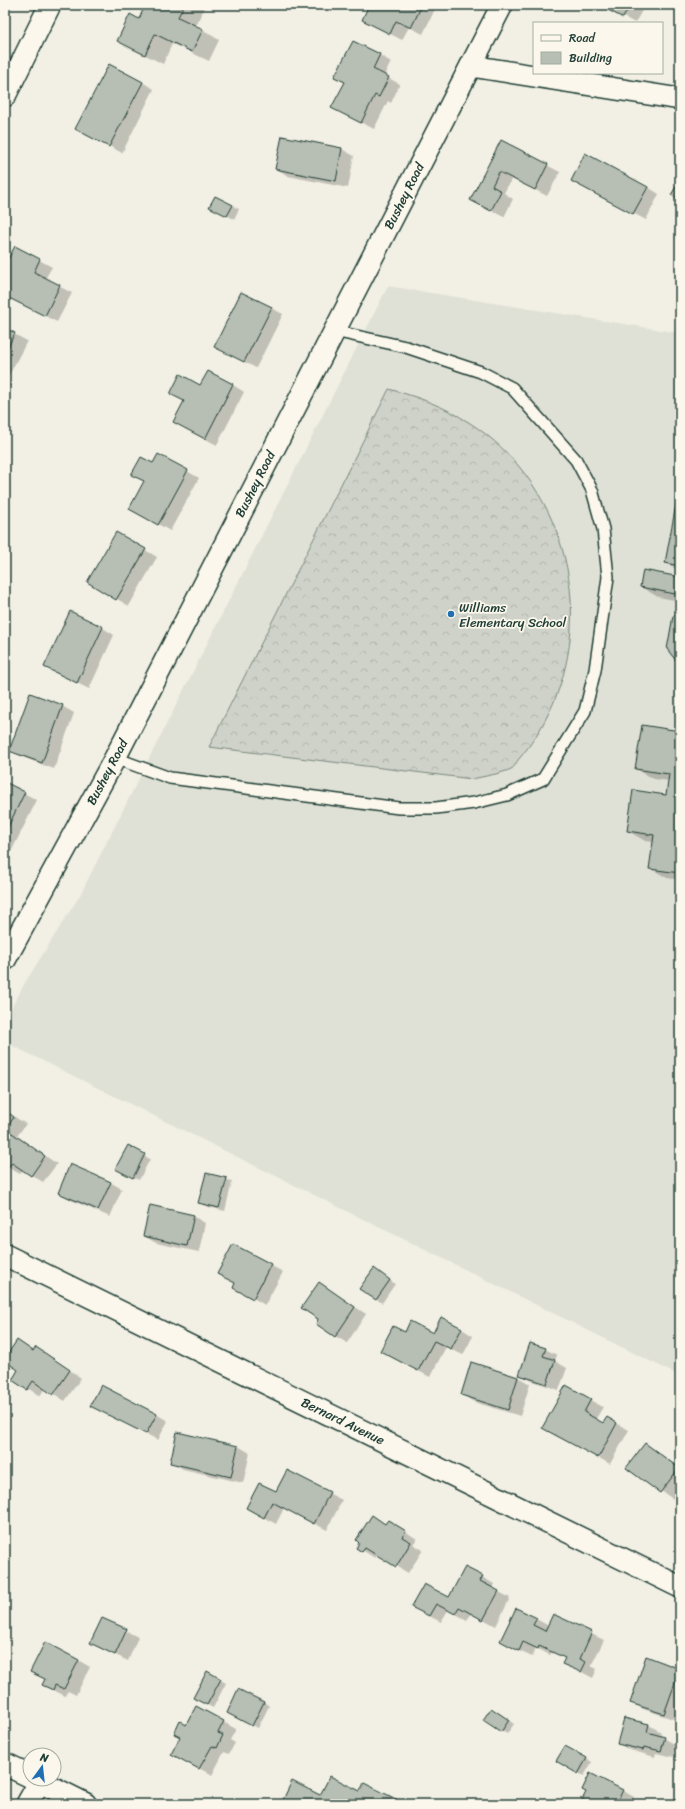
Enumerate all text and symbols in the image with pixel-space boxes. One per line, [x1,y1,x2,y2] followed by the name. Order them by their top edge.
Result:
[533,22,663,74] legend
[569,27,596,49] text: Road
[569,47,612,69] text: Building
[377,158,431,233] street label: Bushey Road
[228,446,282,521] street label: Bushey Road
[459,596,567,634] place label: Williams Elementary School
[446,609,456,619] marker: Williams Elementary School
[80,734,135,809] street label: Bushey Road
[297,1391,389,1451] street label: Bernard Avenue
[22,1747,62,1787] north arrow
[37,1747,51,1768] text: N

